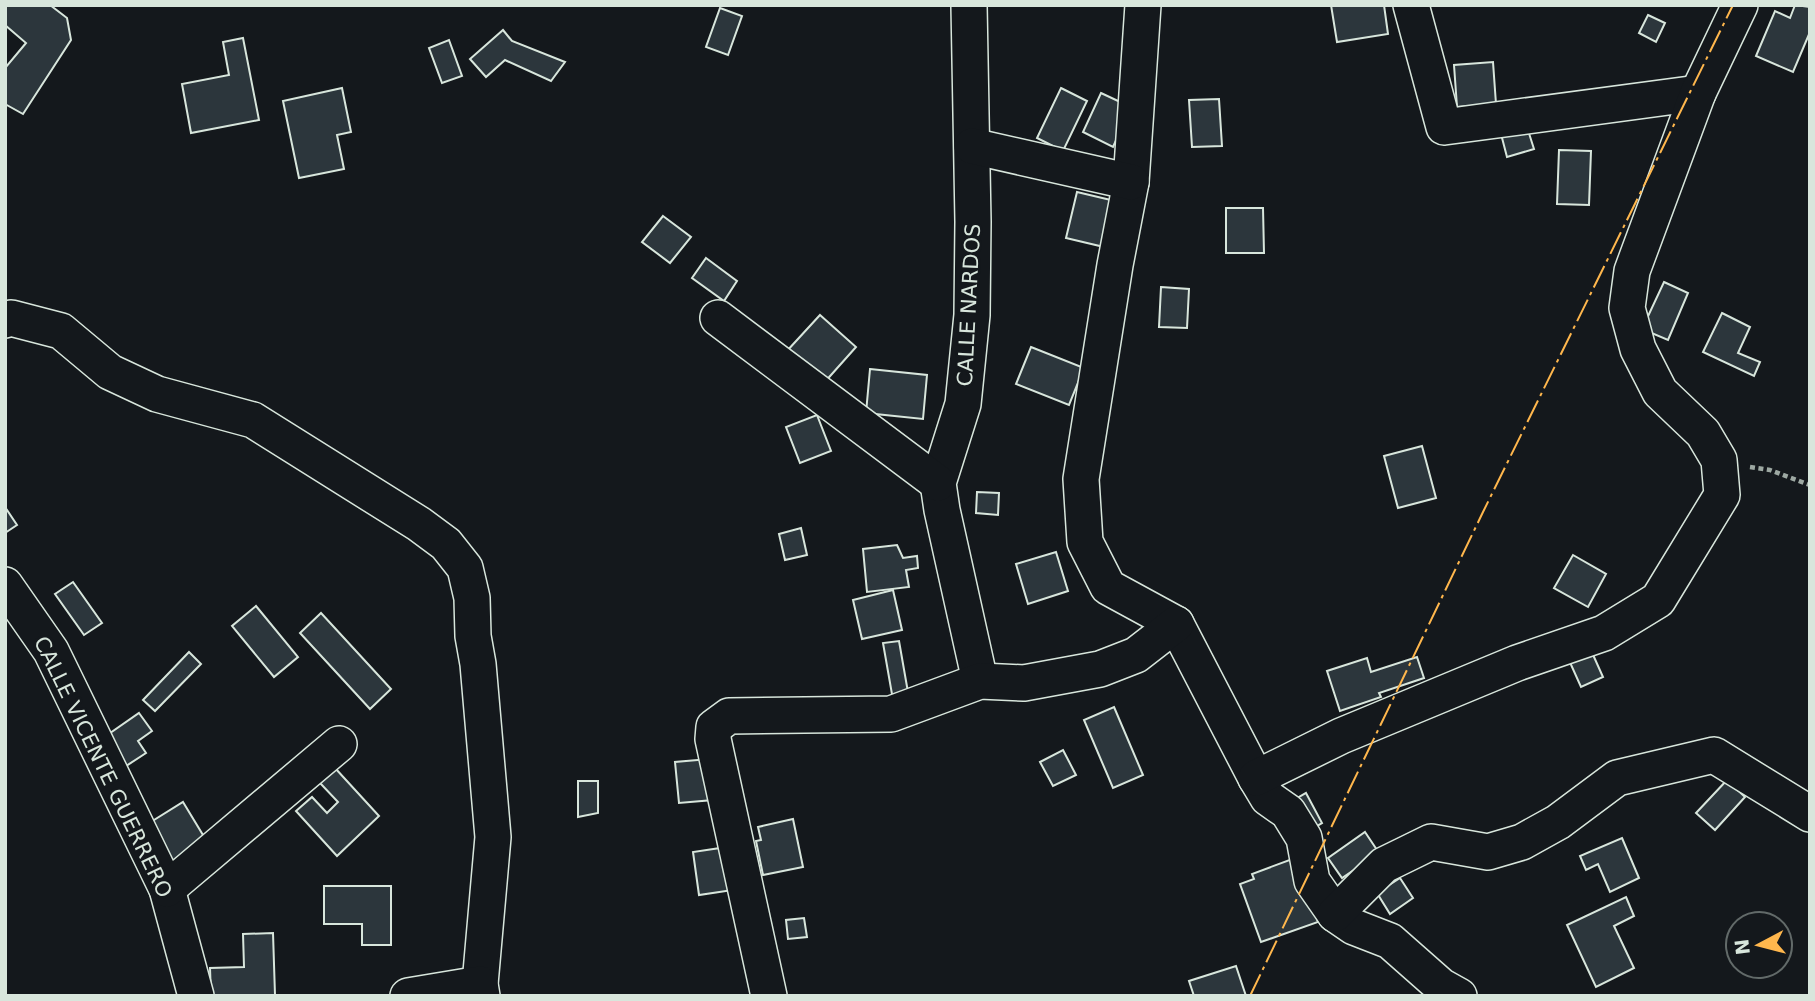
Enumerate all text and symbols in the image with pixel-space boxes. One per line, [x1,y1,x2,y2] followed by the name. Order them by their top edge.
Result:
[953,223,985,387] street label: CALLE NARDOS
[29,632,177,902] street label: CALLE VICENTE GUERRERO
[1724,910,1794,980] north arrow
[1730,938,1754,956] text: N

